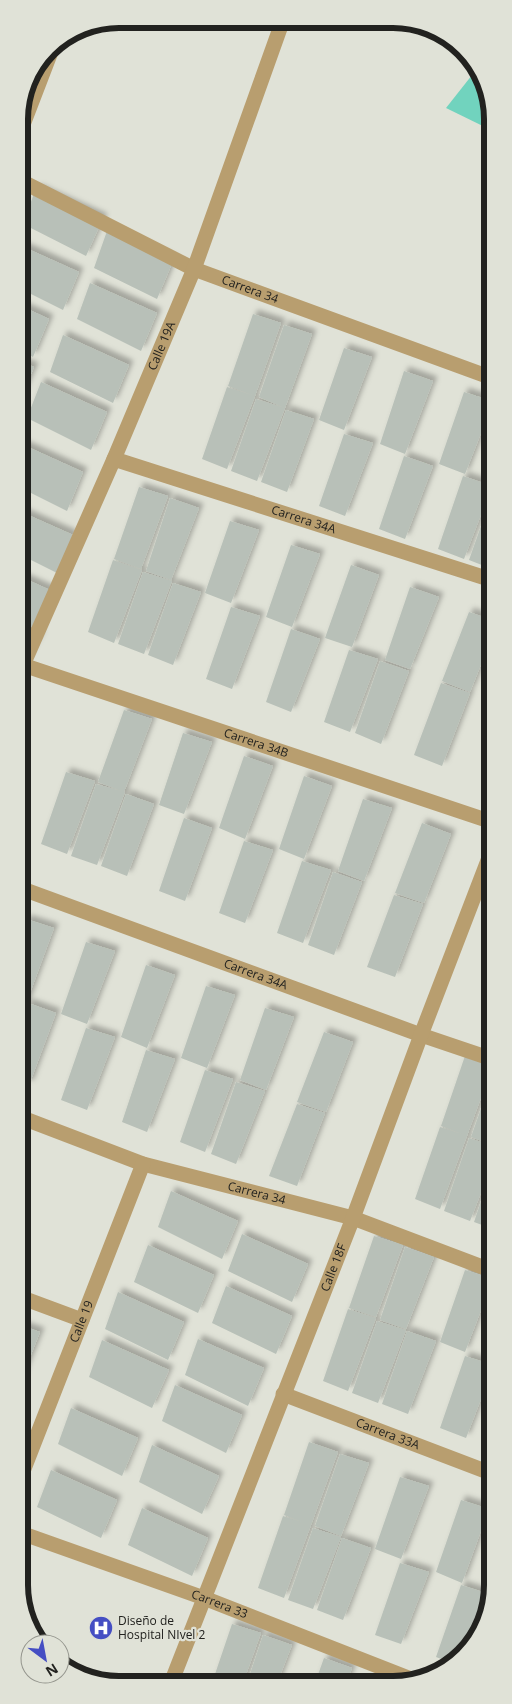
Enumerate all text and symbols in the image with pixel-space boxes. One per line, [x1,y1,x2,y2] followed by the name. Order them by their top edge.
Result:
[219,271,281,307] street label: Carrera 34
[143,318,179,373] street label: Calle 19A
[269,501,338,538] street label: Carrera 34A
[222,724,291,761] street label: Carrera 34B
[222,954,291,994] street label: Carrera 34A
[226,1177,288,1208] street label: Carrera 34
[316,1241,350,1294] street label: Calle 18F
[65,1298,97,1345] street label: Calle 19
[354,1414,422,1453] street label: Carrera 33A
[189,1585,251,1622] street label: Carrera 33
[118,1612,206,1643] place label: Diseño de Hospital NIvel 2
[88,1615,114,1641] hospital icon: Diseño de Hospital NIvel 2
[20,1634,70,1684] north arrow
[42,1659,62,1682] text: N

